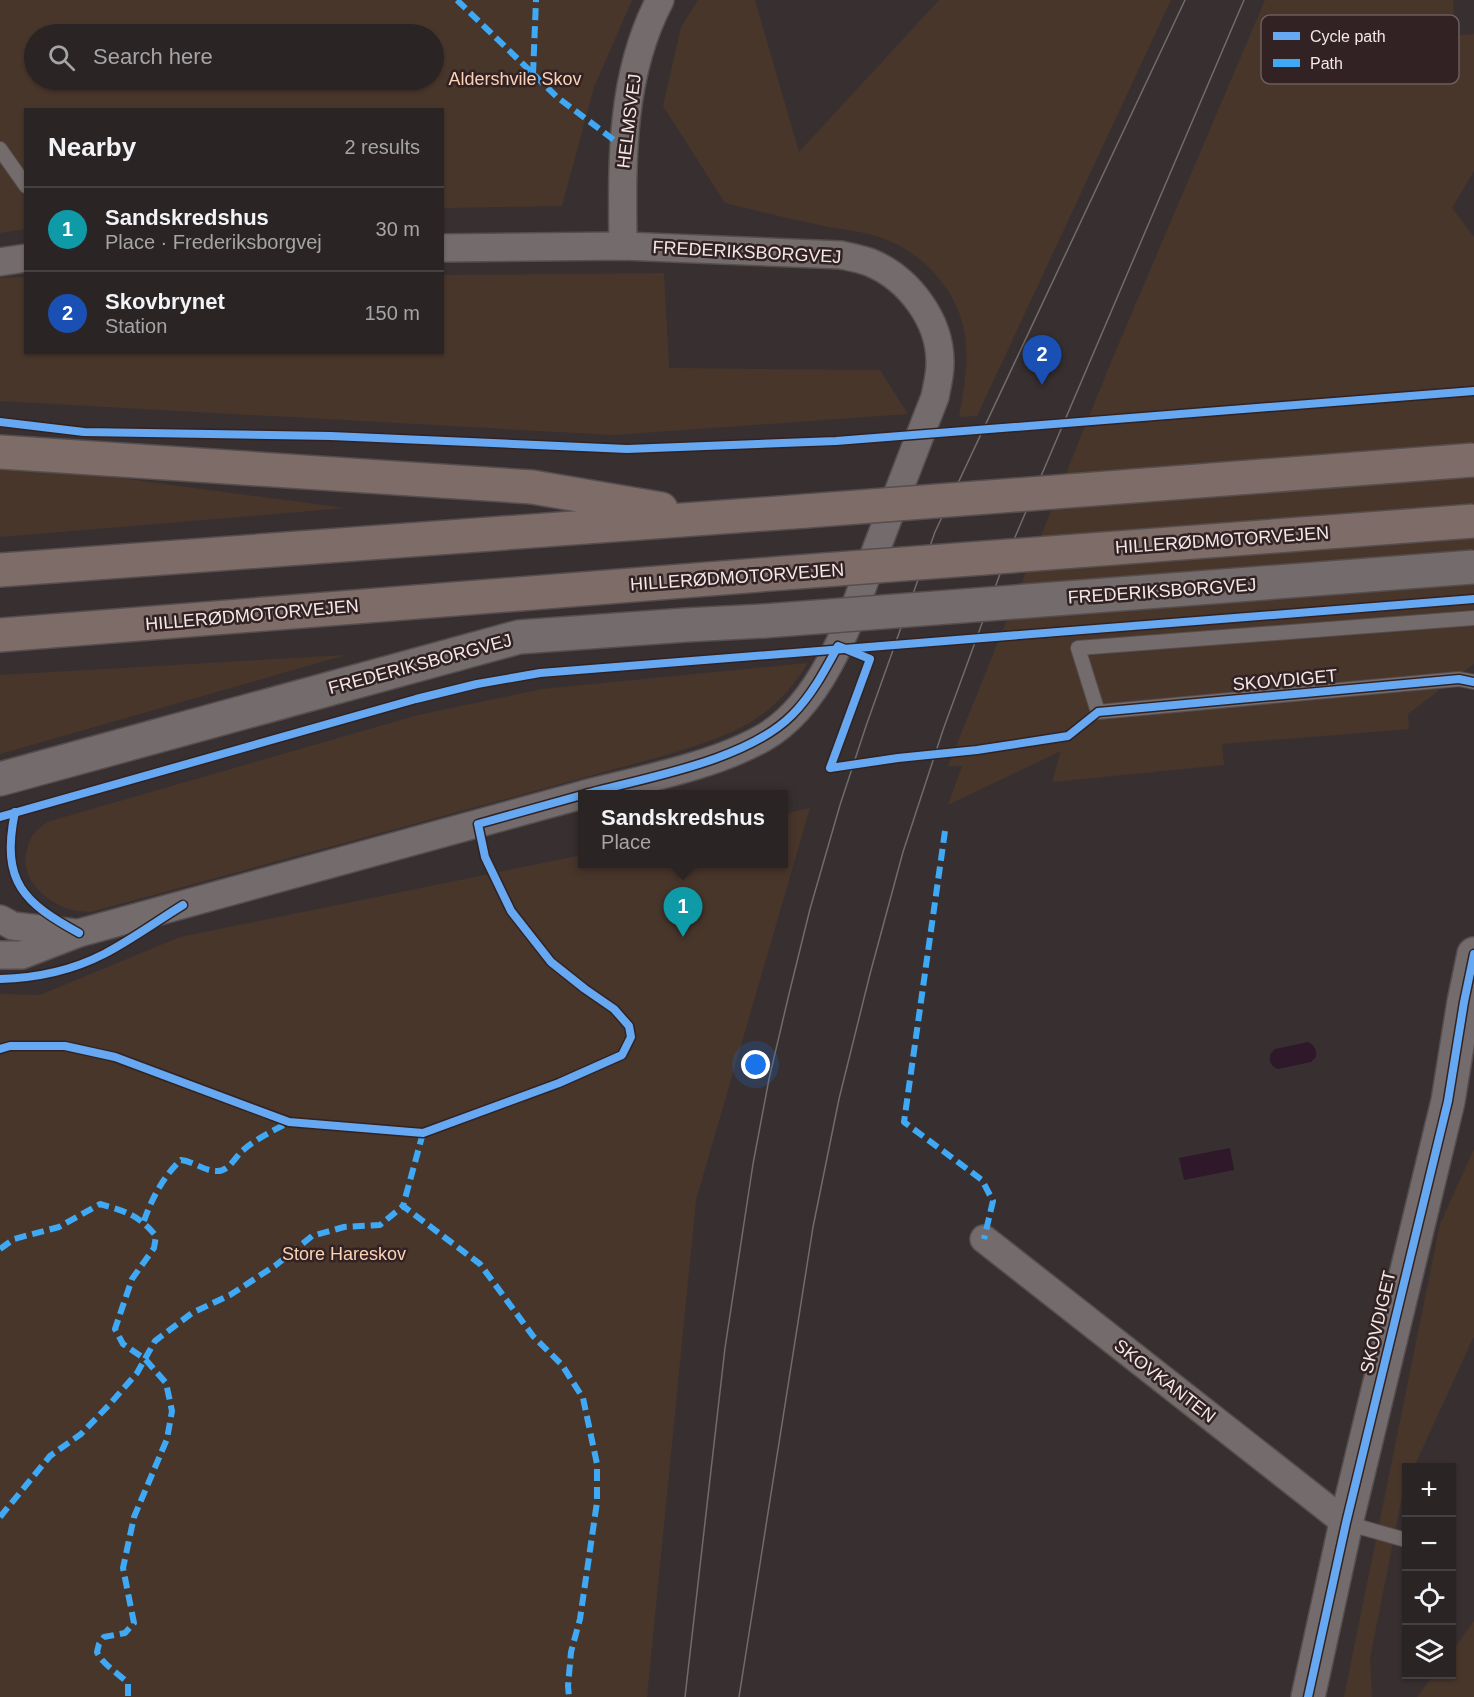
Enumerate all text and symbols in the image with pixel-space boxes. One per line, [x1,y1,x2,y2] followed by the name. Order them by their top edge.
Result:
[1261,15,1459,84] legend
[24,24,444,90] search box
[1310,28,1386,45] text: Cycle path
[45,41,78,74] icon: search
[93,44,213,69] text: Search here
[1310,55,1343,72] text: Path
[448,69,582,89] park label: Aldershvile Skov
[613,73,645,169] street label: HELMSVEJ
[48,132,136,162] text: Nearby
[344,136,420,158] text: 2 results
[105,205,269,230] text: Sandskredshus
[62,218,73,240] text: 1
[376,218,420,240] text: 30 m
[105,231,322,253] text: Place · Frederiksborgvej
[652,237,842,267] street label: FREDERIKSBORGVEJ
[105,289,225,314] text: Skovbrynet
[62,302,73,324] text: 2
[364,302,420,324] text: 150 m
[105,315,167,337] text: Station
[1022,336,1062,385] pin: 2
[1114,523,1330,557] street label: HILLERØDMOTORVEJEN
[629,560,845,594] street label: HILLERØDMOTORVEJEN
[1067,574,1257,608] street label: FREDERIKSBORGVEJ
[144,596,360,634] street label: HILLERØDMOTORVEJEN
[326,630,514,698] street label: FREDERIKSBORGVEJ
[1232,665,1338,695] street label: SKOVDIGET
[578,790,788,868] popup
[601,805,765,830] text: Sandskredshus
[601,831,651,853] text: Place
[664,888,702,937] pin: 1
[741,1050,770,1079] your location
[282,1244,406,1264] park label: Store Hareskov
[1356,1269,1400,1375] street label: SKOVDIGET
[1110,1335,1220,1427] street label: SKOVKANTEN
[1402,1463,1456,1679] map controls
[1402,1463,1456,1517] button: +
[1402,1517,1456,1571] button: −
[1402,1571,1456,1625] button: locate
[1402,1625,1456,1679] button: layers

